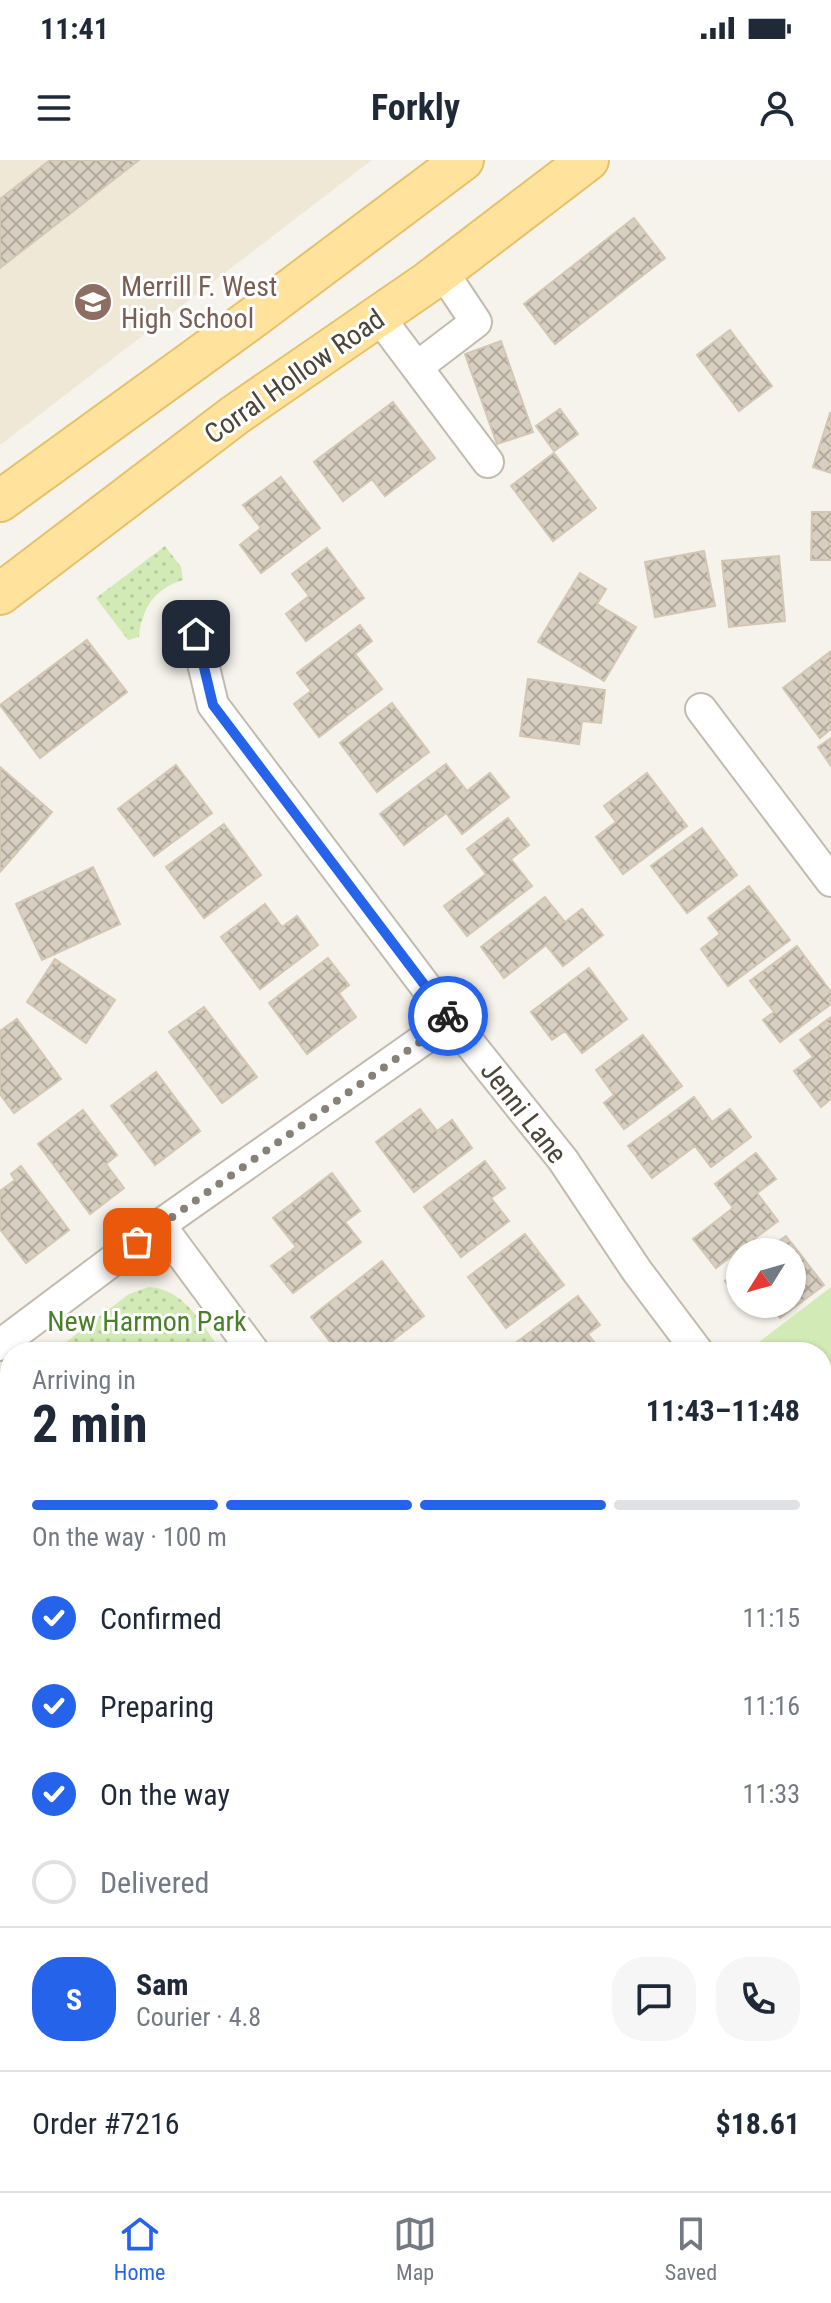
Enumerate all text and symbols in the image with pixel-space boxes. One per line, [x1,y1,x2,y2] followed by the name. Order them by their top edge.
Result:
[40,11,109,46] text: 11:41
[32,86,76,130] icon: menu
[755,86,799,130] icon: person
[371,87,460,129] text: Forkly
[121,270,277,335] place label: Merrill F. West High School
[72,281,114,323] school or university icon: Merrill F. West High School
[198,302,391,451] street label: Corral Hollow Road
[162,600,230,668] pin
[174,612,218,656] icon: home
[408,976,488,1056] courier
[426,994,470,1038] icon: bike
[474,1055,574,1170] street label: Jenni Lane
[103,1208,171,1276] pin
[115,1220,159,1264] icon: bag
[726,1238,806,1318] north arrow
[726,1238,806,1318] map controls
[47,1305,247,1338] park label: New Harmon Park
[32,1365,136,1395] text: Arriving in
[646,1393,800,1428] text: 11:43–11:48
[32,1394,148,1455] text: 2 min
[32,1522,227,1552] text: On the way · 100 m
[32,1596,76,1640] icon: check
[100,1601,222,1636] text: Confirmed
[743,1603,800,1633] text: 11:15
[32,1684,76,1728] icon: check
[100,1689,214,1724] text: Preparing
[743,1691,800,1721] text: 11:16
[32,1772,76,1816] icon: check
[100,1777,230,1812] text: On the way
[743,1779,800,1809] text: 11:33
[100,1865,209,1900] text: Delivered
[612,1957,696,2041] button: chat
[716,1957,800,2041] button: phone
[136,1967,189,2002] text: Sam
[66,1982,82,2017] text: S
[136,2002,261,2032] text: Courier · 4.8
[32,2106,180,2141] text: Order #7216
[715,2106,800,2141] text: $18.61
[114,2212,165,2285] tab: Home
[393,2212,437,2285] tab: Map
[665,2212,717,2285] tab: Saved

